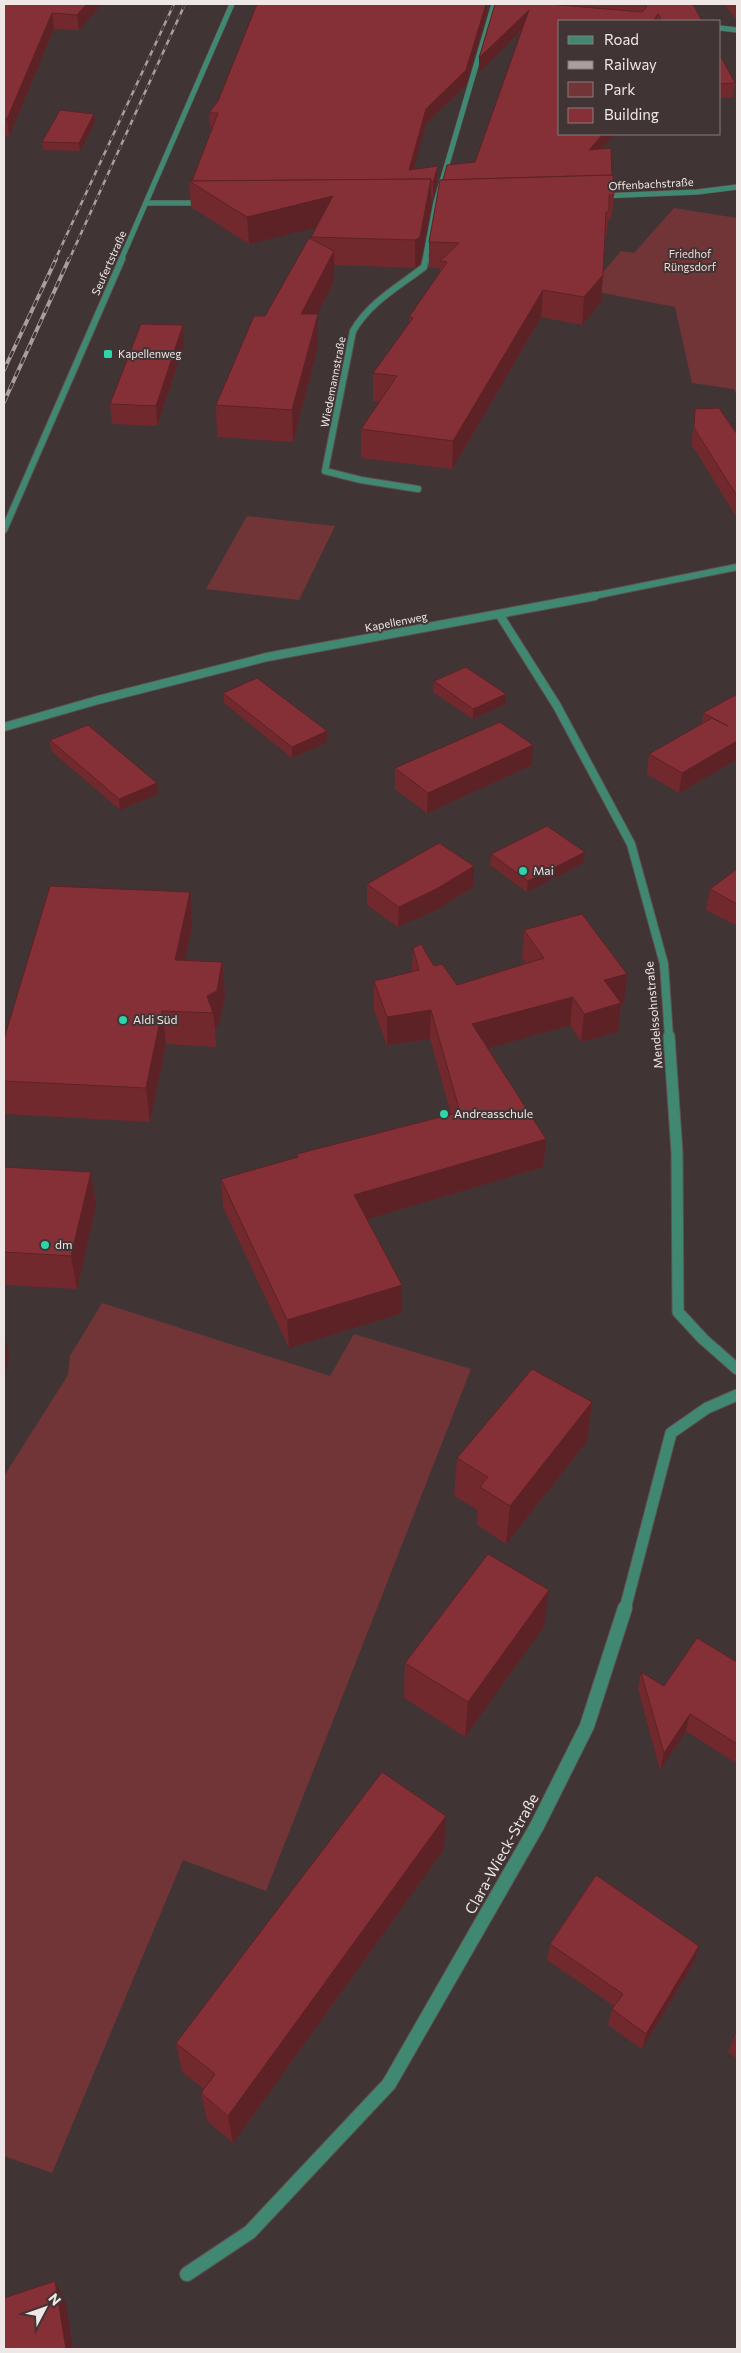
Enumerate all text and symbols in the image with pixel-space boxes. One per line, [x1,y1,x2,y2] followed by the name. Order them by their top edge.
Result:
[558,20,721,135] legend
[604,30,639,48] text: Road
[604,55,657,73] text: Railway
[604,80,635,98] text: Park
[604,105,659,123] text: Building
[608,175,694,192] street label: Offenbachstraße
[89,228,129,297] street label: Seufertstraße
[664,247,717,273] park label: Friedhof Rüngsdorf
[317,335,348,428] street label: Wiedemannstraße
[118,347,181,360] place label: Kapellenweg
[102,348,114,360] marker: Kapellenweg
[364,609,428,634] street label: Kapellenweg
[533,863,554,877] place label: Mai
[517,865,529,877] marker: Mai
[641,961,665,1069] street label: Mendelssohnstraße
[133,1012,177,1026] place label: Aldi Süd
[117,1014,129,1026] marker: Aldi Süd
[454,1106,533,1120] place label: Andreasschule
[438,1108,450,1120] marker: Andreasschule
[55,1237,72,1251] place label: dm
[39,1239,51,1251] marker: dm
[460,1790,542,1917] street label: Clara-Wieck-Straße
[20,2283,70,2333] north arrow
[45,2290,65,2309] text: N

